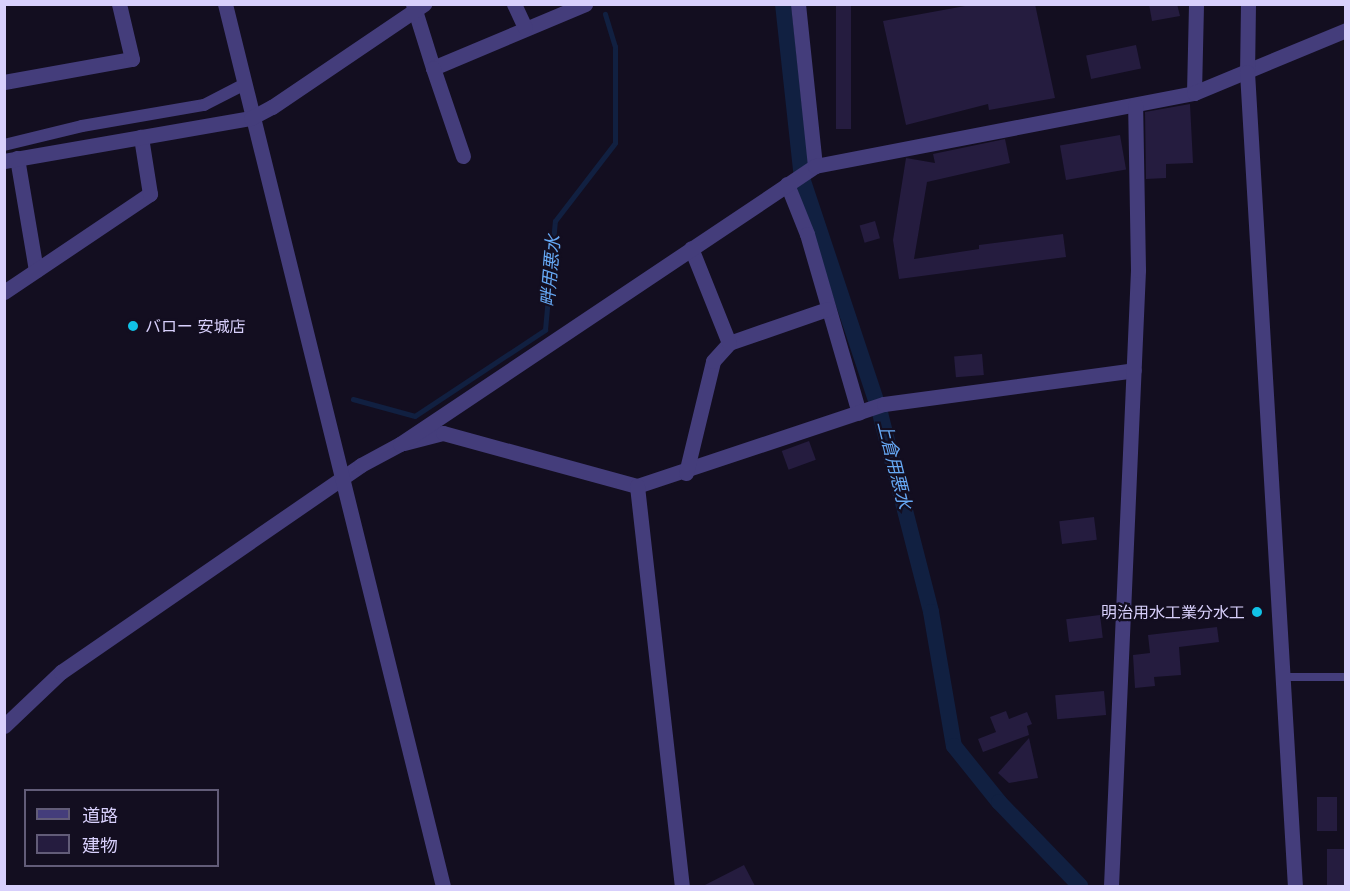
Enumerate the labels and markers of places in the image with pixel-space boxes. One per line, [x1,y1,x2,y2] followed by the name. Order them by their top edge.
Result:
[145,316,245,336] place label: バロー 安城店
[126,319,140,333] marker: バロー 安城店
[1101,602,1245,622] place label: 明治用水工業分水工
[1250,605,1264,619] marker: 明治用水工業分水工

